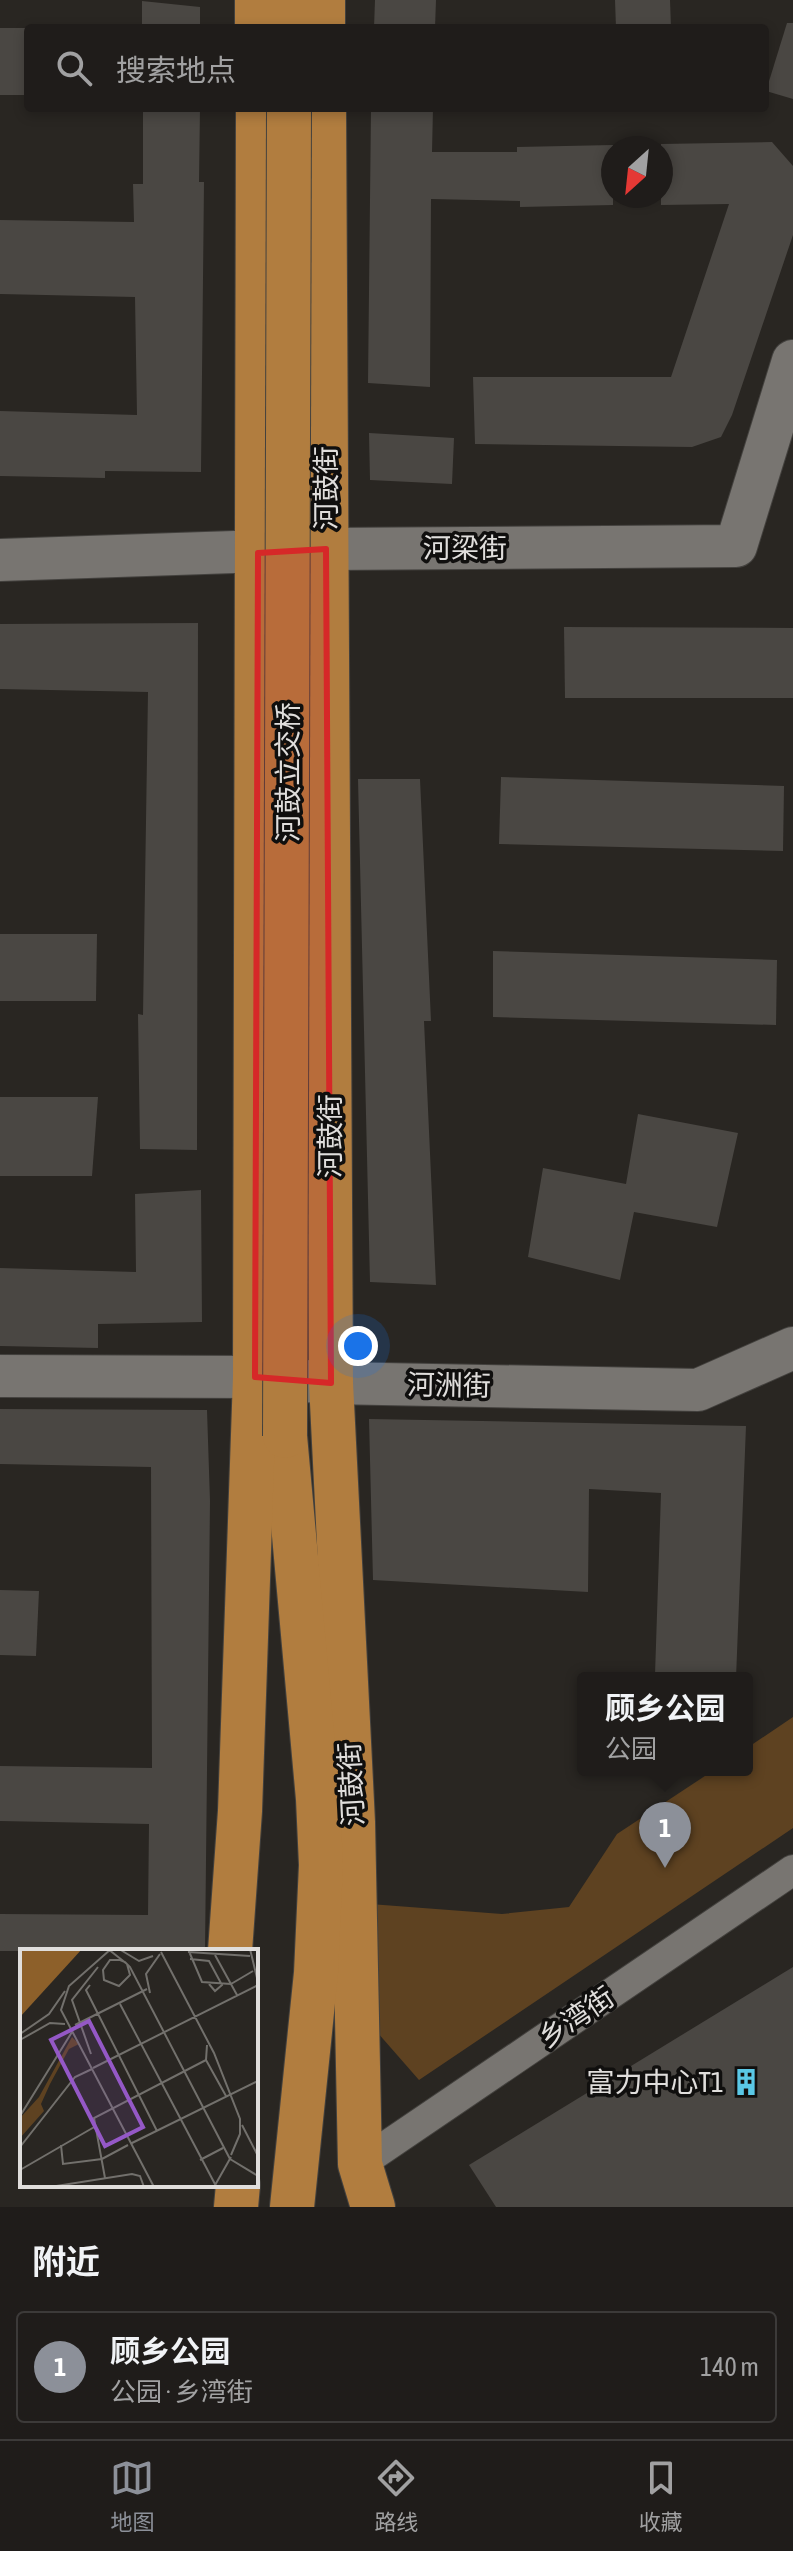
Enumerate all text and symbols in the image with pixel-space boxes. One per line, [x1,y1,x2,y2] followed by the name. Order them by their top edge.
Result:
[24,24,769,112] search box
[52,46,96,90] icon: search
[116,53,236,87] text: 搜索地点
[601,136,673,208] north arrow
[310,446,342,530] street label: 河鼓街
[423,532,507,564] street label: 河梁街
[272,702,304,842] street label: 河鼓立交桥
[314,1094,346,1178] street label: 河鼓街
[338,1326,378,1366] your location
[407,1368,491,1402] street label: 河洲街
[577,1672,753,1776] popup
[605,1691,725,1725] text: 顾乡公园
[605,1734,657,1764] text: 公园
[333,1741,369,1827] street label: 河鼓街
[639,1802,691,1868] pin: 1
[20,1949,258,2187] inset map
[532,1980,620,2054] street label: 乡湾街
[587,2066,724,2098] place label: 富力中心T1
[731,2067,761,2097] building icon: 富力中心T1
[32,2242,100,2281] text: 附近
[110,2334,230,2368] text: 顾乡公园
[54,2352,66,2382] text: 1
[700,2352,759,2382] text: 140 m
[110,2377,253,2407] text: 公园 · 乡湾街
[110,2456,154,2536] tab: 地图
[374,2456,419,2536] tab: 路线
[639,2456,683,2536] tab: 收藏

